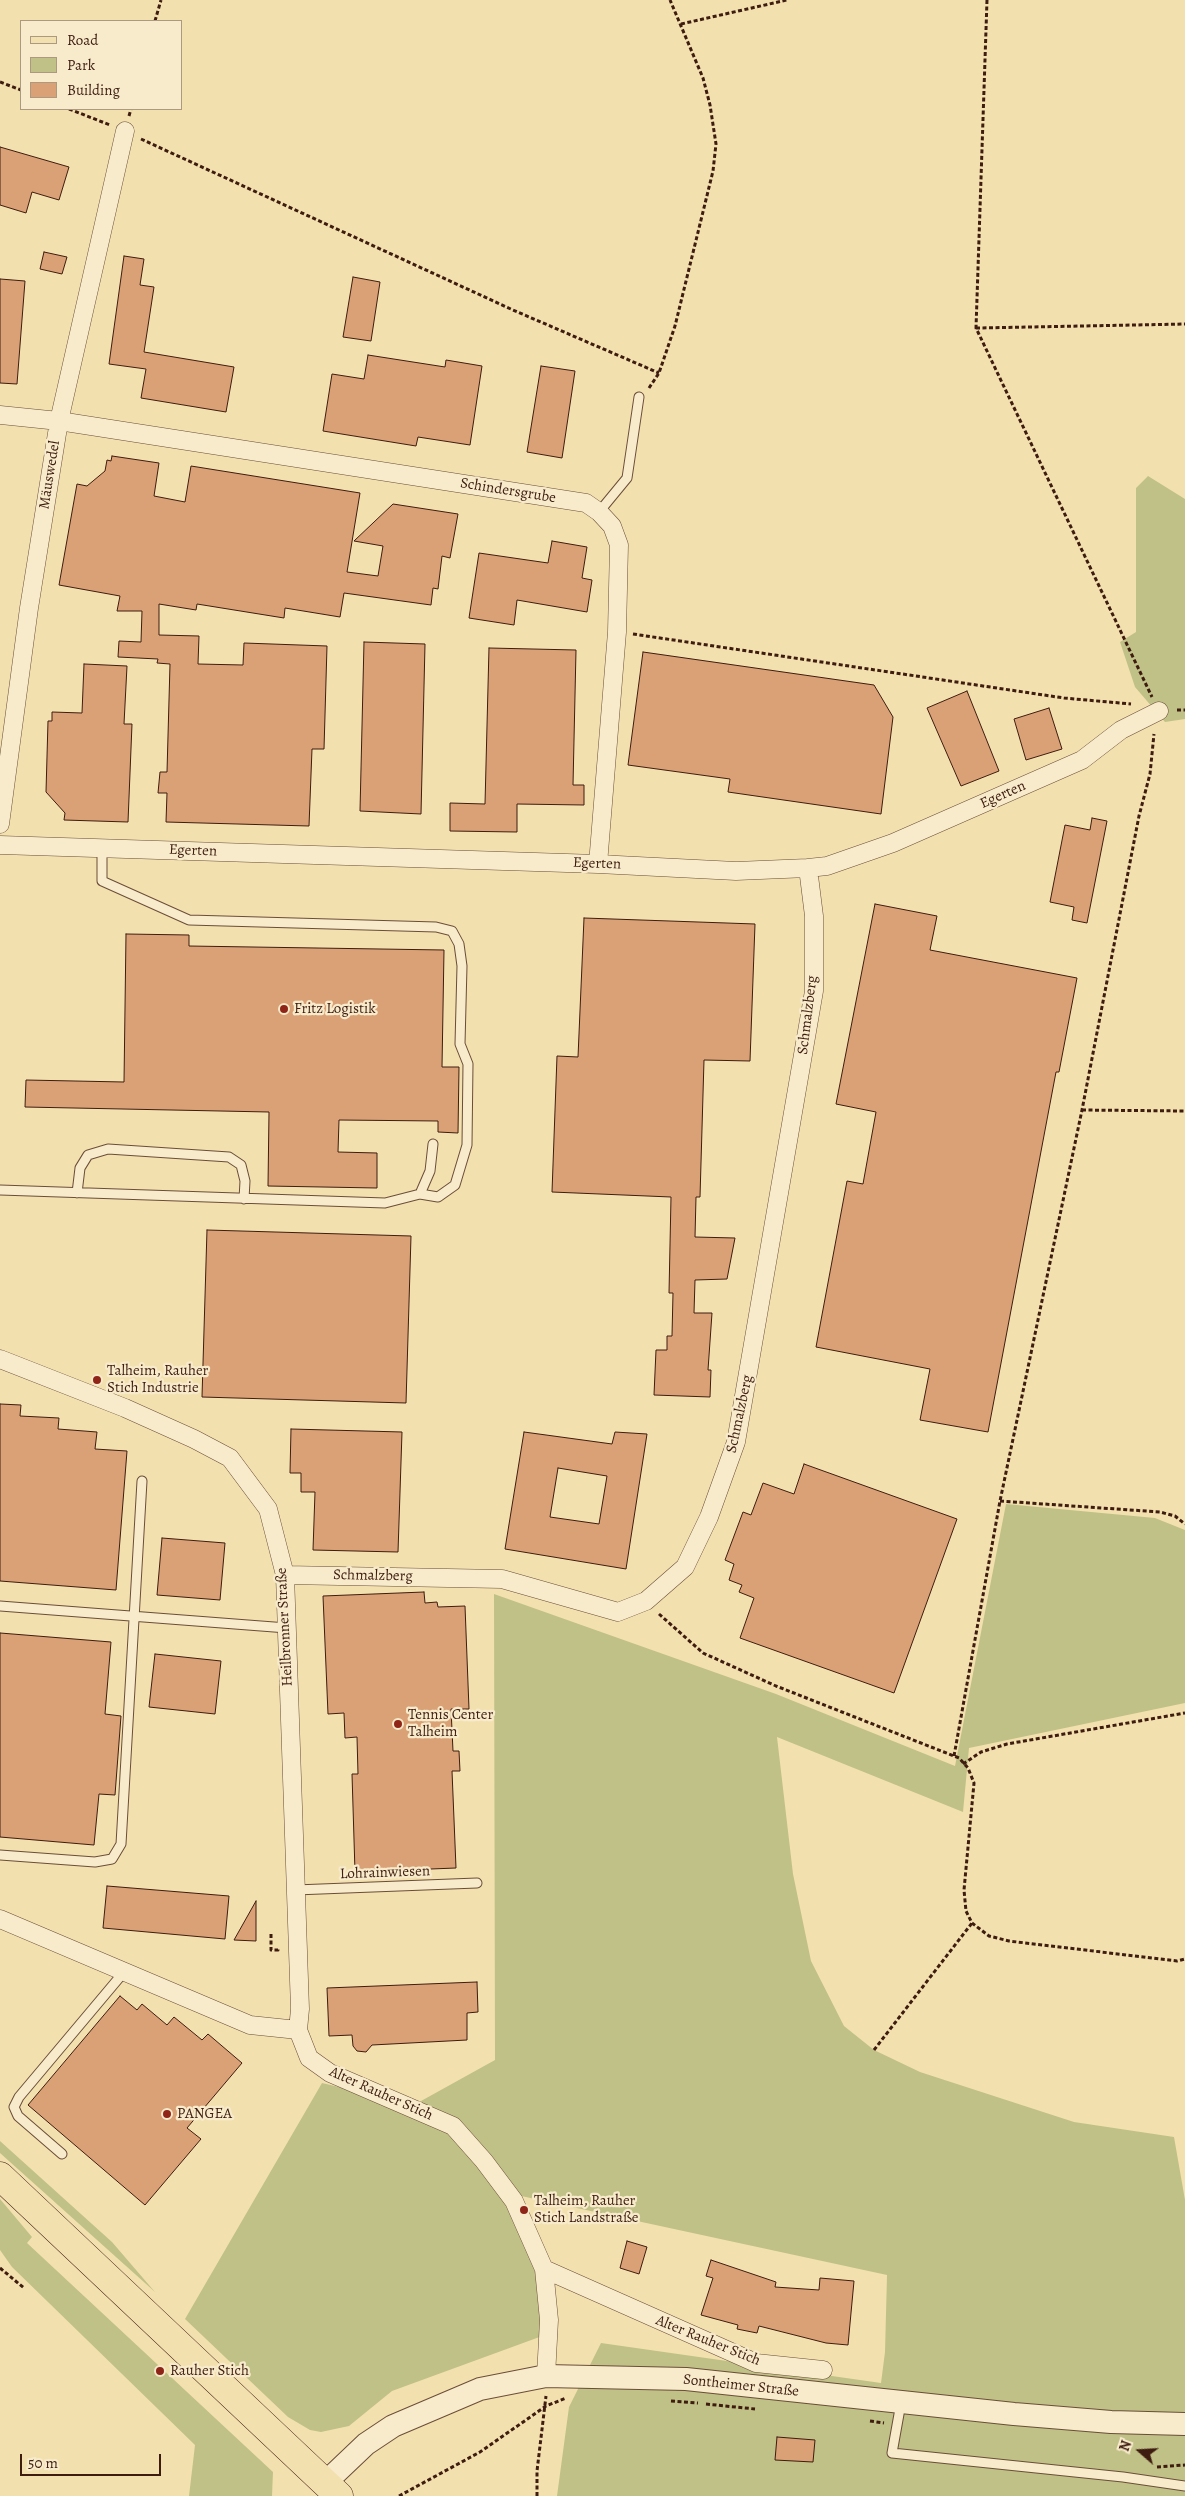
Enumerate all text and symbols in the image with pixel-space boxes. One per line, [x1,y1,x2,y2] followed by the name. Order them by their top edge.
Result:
[20,20,182,110] legend
[67,30,98,50] text: Road
[67,55,95,75] text: Park
[67,80,120,100] text: Building
[36,439,64,511] street label: Mäuswedel
[459,475,557,507] street label: Schindersgrube
[977,777,1029,813] street label: Egerten
[169,841,217,861] street label: Egerten
[573,854,621,874] street label: Egerten
[794,974,822,1056] street label: Schmalzberg
[294,1000,376,1018] place label: Fritz Logistik
[278,1003,290,1015] marker: Fritz Logistik
[107,1362,208,1397] place label: Talheim, Rauher Stich Industrie
[723,1373,757,1455] street label: Schmalzberg
[91,1374,103,1386] marker: Talheim, Rauher Stich Industrie
[333,1566,413,1586] street label: Schmalzberg
[273,1567,297,1687] street label: Heilbronner Straße
[408,1706,493,1741] place label: Tennis Center Talheim
[392,1718,404,1730] marker: Tennis Center Talheim
[340,1862,430,1884] street label: Lohrainwiesen
[326,2063,436,2125] street label: Alter Rauher Stich
[177,2105,232,2123] place label: PANGEA
[161,2108,173,2120] marker: PANGEA
[534,2192,638,2227] place label: Talheim, Rauher Stich Landstraße
[518,2204,530,2216] marker: Talheim, Rauher Stich Landstraße
[653,2312,763,2370] street label: Alter Rauher Stich
[170,2362,249,2380] place label: Rauher Stich
[154,2365,166,2377] marker: Rauher Stich
[682,2371,800,2401] street label: Sontheimer Straße
[1115,2426,1165,2476] north arrow
[1115,2438,1136,2454] text: N
[22,2444,164,2476] scale bar
[28,2453,58,2473] text: 50 m

